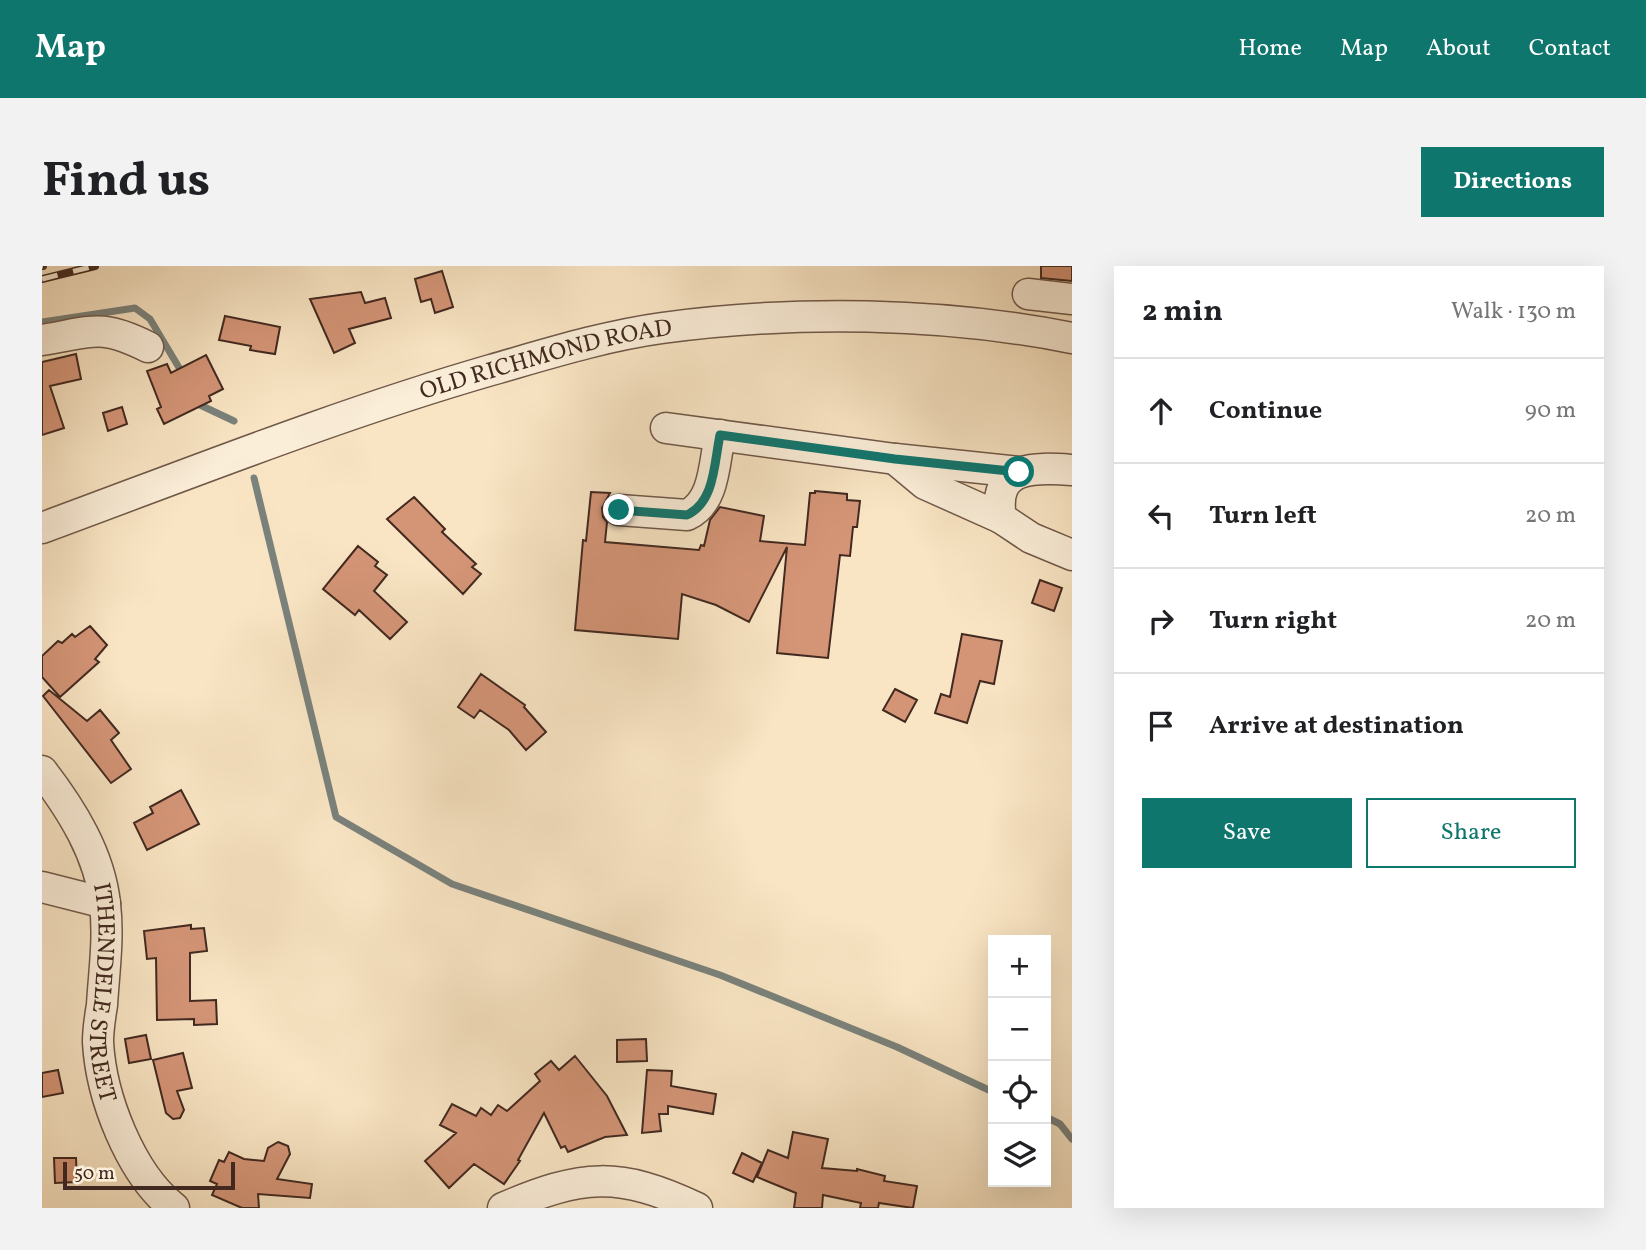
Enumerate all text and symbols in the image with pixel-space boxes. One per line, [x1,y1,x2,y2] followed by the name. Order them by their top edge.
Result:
[35,26,106,72] text: Map
[1238,32,1302,66] text: Home
[1340,32,1388,66] text: Map
[1426,32,1491,66] text: About
[1529,32,1611,66] text: Contact
[1421,147,1604,217] button: Directions
[42,148,210,217] text: Find us
[1142,291,1223,333] text: 2 min
[1451,296,1576,328] text: Walk · 130 m
[416,312,674,410] street label: OLD RICHMOND ROAD
[1142,392,1180,430] icon: ahead
[1209,393,1322,429] text: Continue
[1525,395,1576,427] text: 90 m
[1003,456,1034,487] route start
[603,494,634,525] route end
[1142,497,1180,535] icon: left
[1209,498,1317,534] text: Turn left
[1525,500,1576,532] text: 20 m
[1142,602,1180,640] icon: right
[1209,603,1337,639] text: Turn right
[1525,605,1576,637] text: 20 m
[1142,707,1180,745] icon: arrive
[1209,708,1464,744] text: Arrive at destination
[1142,798,1352,868] button: Save
[1366,798,1576,868] button: Share
[79,880,124,1107] street label: ITHENDELE STREET
[988,935,1051,1187] map controls
[988,935,1051,998] button: +
[988,998,1051,1061] button: −
[988,1061,1051,1124] button: locate
[988,1124,1051,1187] button: layers
[63,1159,234,1191] scale bar
[74,1161,115,1187] text: 50 m

